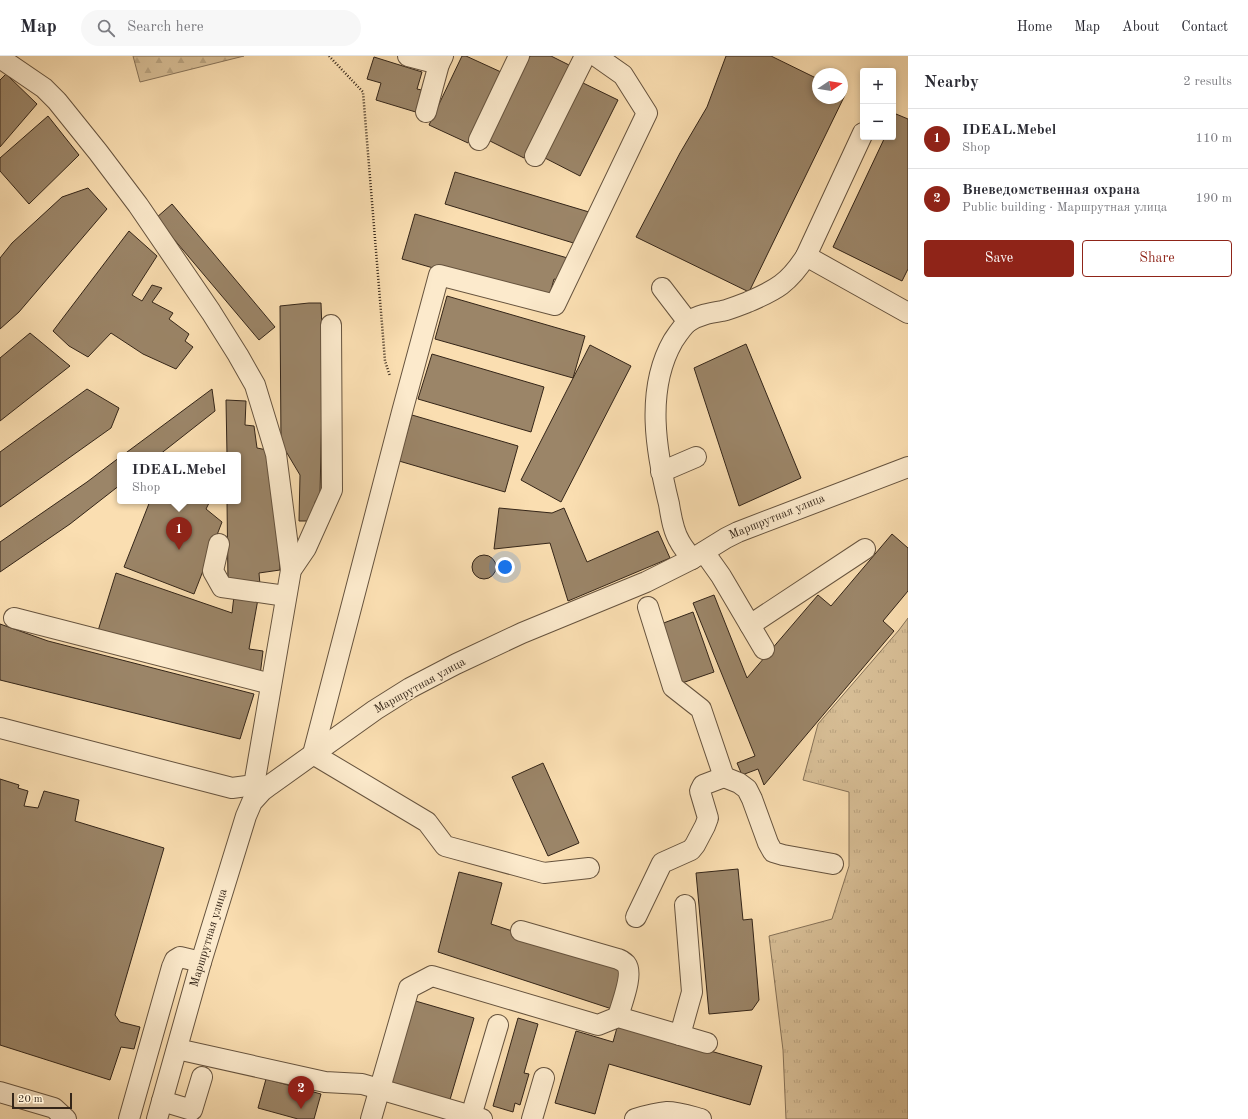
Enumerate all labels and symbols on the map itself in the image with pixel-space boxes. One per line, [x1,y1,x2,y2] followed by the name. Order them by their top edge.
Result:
[812,68,848,104] north arrow
[727,492,827,542] street label: Маршрутная улица
[166,517,192,550] pin: 1
[495,557,515,577] your location
[372,656,468,716] street label: Маршрутная улица
[188,887,230,989] street label: Маршрутная улица
[288,1076,314,1109] pin: 2
[12,1091,72,1110] scale bar

